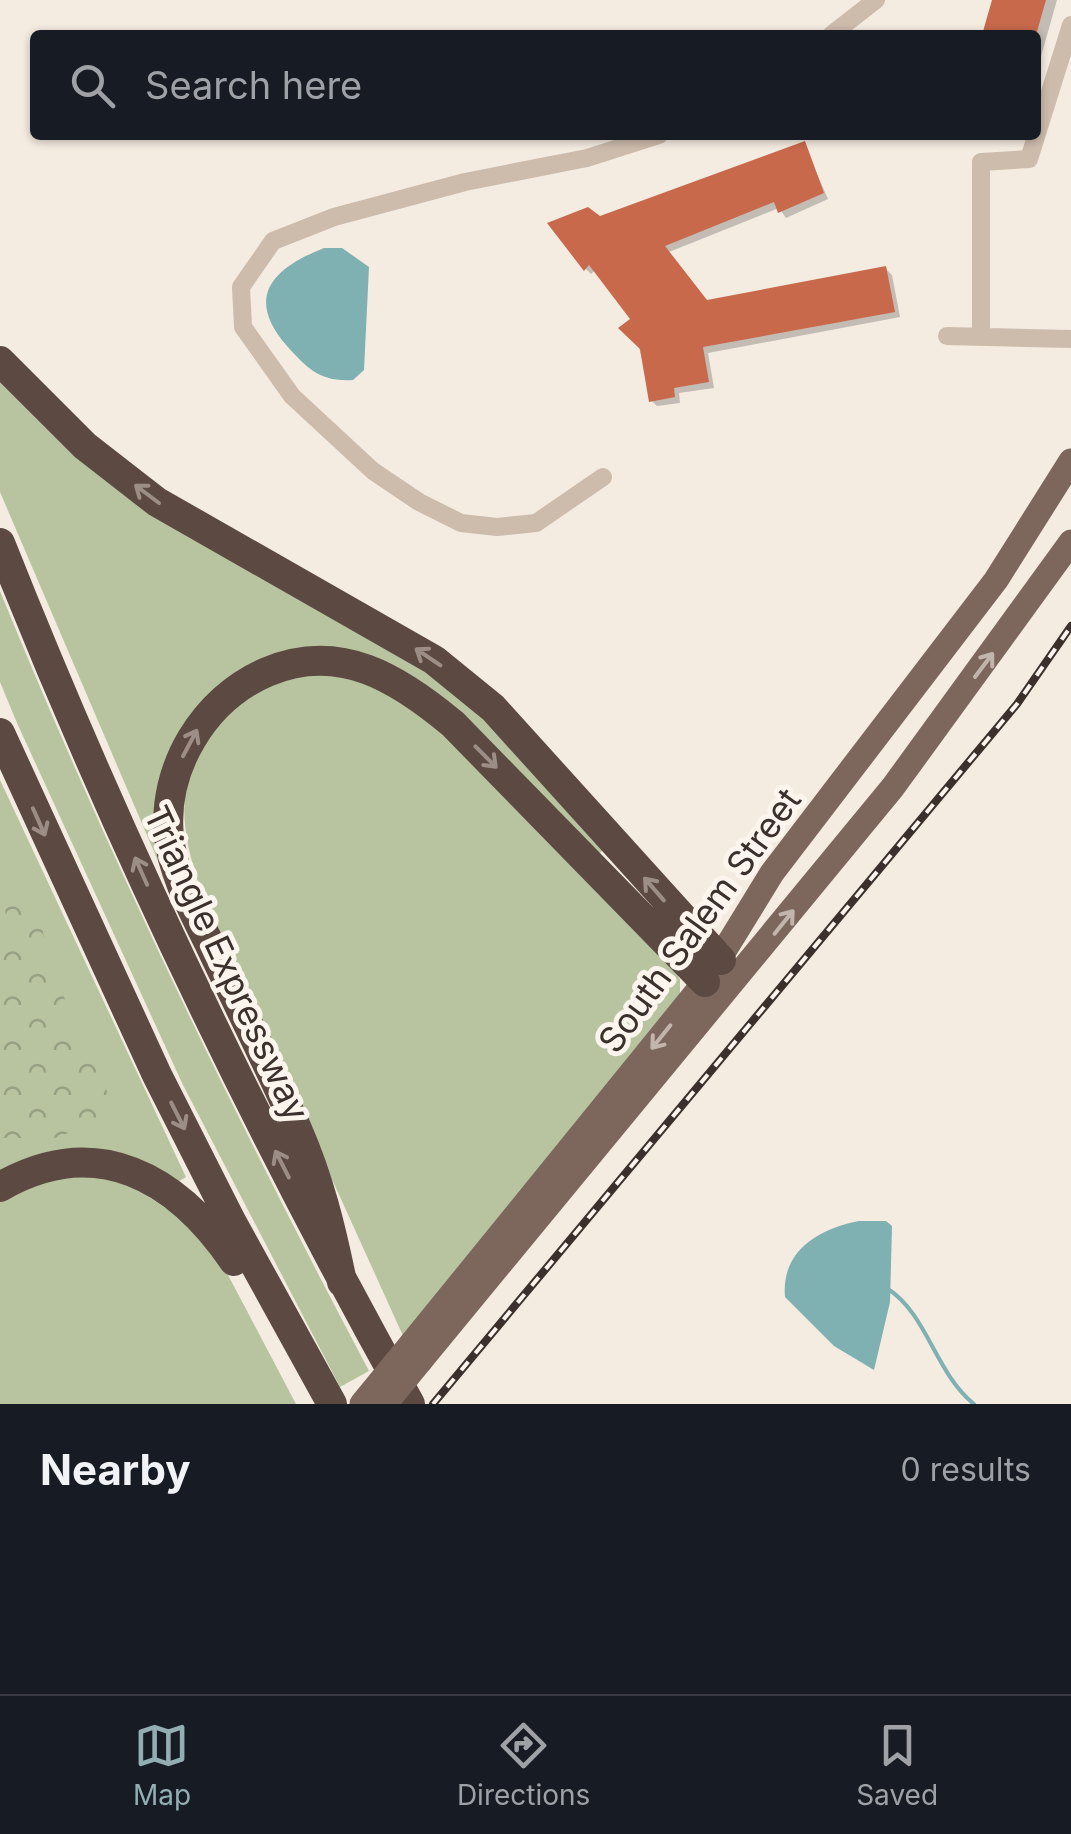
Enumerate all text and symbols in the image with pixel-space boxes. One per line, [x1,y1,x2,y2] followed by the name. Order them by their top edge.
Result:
[30,30,1041,140] search box
[65,58,120,113] icon: search
[145,62,362,108] text: Search here
[134,484,161,505] one-way arrow
[414,647,442,668] one-way arrow
[973,652,994,679] one-way arrow
[181,729,201,759] one-way arrow
[474,745,498,769] one-way arrow
[589,780,809,1060] street label: South Salem Street
[136,799,318,1127] street label: Triangle Expressway
[31,806,49,837] one-way arrow
[131,856,149,887] one-way arrow
[642,877,665,902] one-way arrow
[773,909,795,935] one-way arrow
[650,1023,672,1049] one-way arrow
[169,1101,188,1130] one-way arrow
[272,1150,291,1179] one-way arrow
[40,1444,191,1495] text: Nearby
[901,1450,1031,1489] text: 0 results
[133,1718,191,1812] tab: Map
[457,1718,590,1812] tab: Directions
[856,1718,938,1812] tab: Saved

